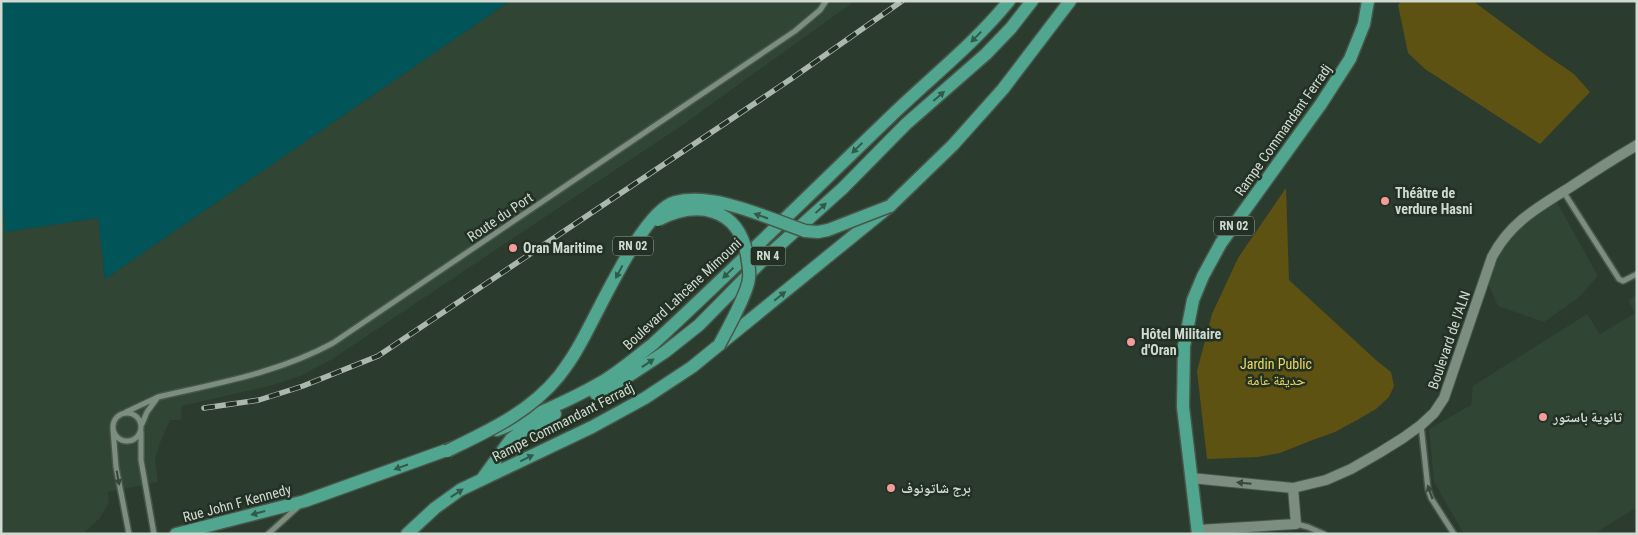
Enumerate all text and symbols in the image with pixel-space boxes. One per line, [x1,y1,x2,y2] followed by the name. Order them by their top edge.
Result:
[970,31,982,43] one-way arrow
[1231,61,1335,199] street label: Rampe Commandant Ferradj
[932,90,944,102] one-way arrow
[852,142,864,154] one-way arrow
[1395,185,1473,217] place label: Théâtre de verdure Hasni
[464,189,536,245] street label: Route du Port
[1379,195,1391,207] marker: Théâtre de verdure Hasni
[815,202,827,214] one-way arrow
[753,212,768,220] one-way arrow
[1214,217,1254,236] road number: RN 02
[620,235,744,353] street label: Boulevard Lahcène Mimouni
[613,237,653,256] road number: RN 02
[523,240,603,256] place label: Oran Maritime
[507,242,519,254] marker: Oran Maritime
[750,247,786,266] road number: RN 4
[615,264,623,279] one-way arrow
[722,267,734,279] one-way arrow
[1425,289,1473,391] street label: Boulevard de l'ALN
[773,290,786,301] one-way arrow
[1141,326,1221,358] place label: Hôtel Militaire d'Oran
[1125,336,1137,348] marker: Hôtel Militaire d'Oran
[1240,356,1312,388] park label: Jardin Public حديقة عامة
[642,358,655,368] one-way arrow
[489,379,637,465] street label: Rampe Commandant Ferradj
[1552,409,1622,426] place label: ثانوية باستور
[1537,411,1549,423] marker: ثانوية باستور
[519,454,534,463] one-way arrow
[393,464,408,471] one-way arrow
[114,470,122,486] one-way arrow
[1236,479,1252,487] one-way arrow
[901,480,971,497] place label: برج شاتونوف
[181,481,293,525] street label: Rue John F Kennedy
[885,482,897,494] marker: برج شاتونوف
[1426,484,1434,499] one-way arrow
[450,488,463,498] one-way arrow
[250,510,265,518] one-way arrow

